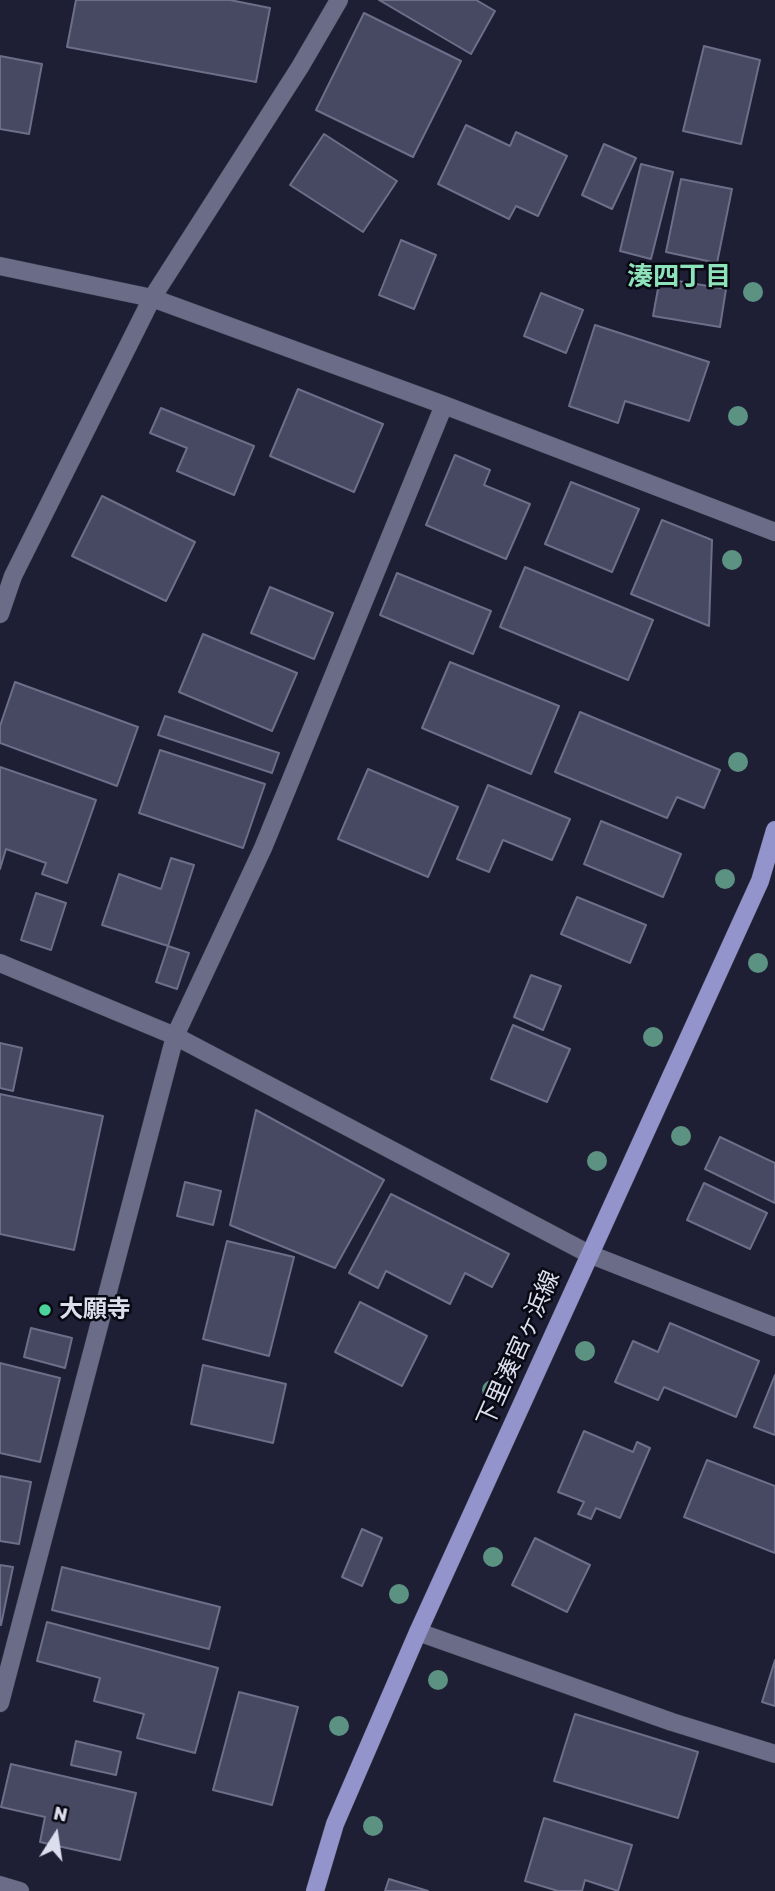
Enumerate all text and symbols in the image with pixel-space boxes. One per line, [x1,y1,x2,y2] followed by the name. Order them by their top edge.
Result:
[627,261,731,293] district label: 湊四丁目
[472,1266,566,1432] street label: 下里湊宮ヶ浜線
[59,1296,131,1324] place label: 大願寺
[37,1302,53,1318] marker: 大願寺
[21,1800,91,1870] north arrow
[51,1801,70,1827] text: N

